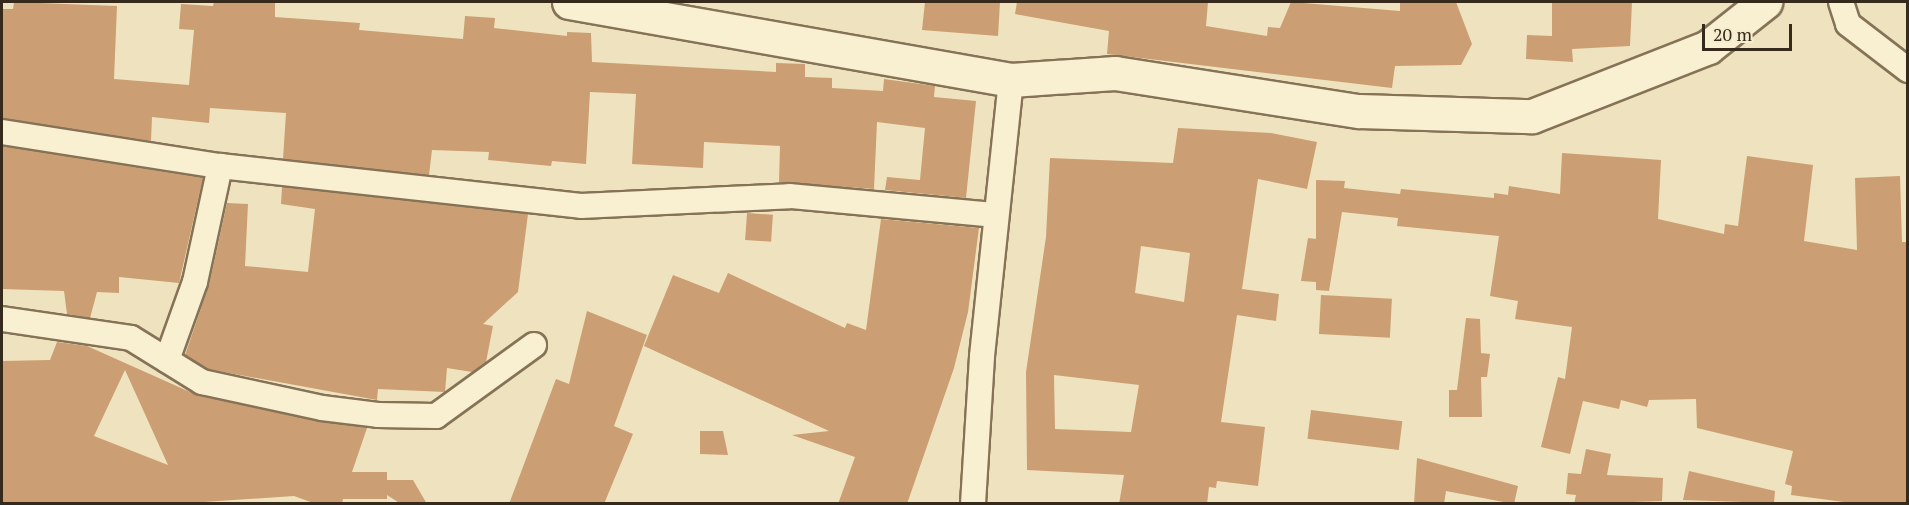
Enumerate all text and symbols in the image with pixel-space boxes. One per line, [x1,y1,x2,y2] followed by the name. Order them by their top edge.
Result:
[1705,12,1795,50] scale bar
[1713,22,1752,46] text: 20 m

